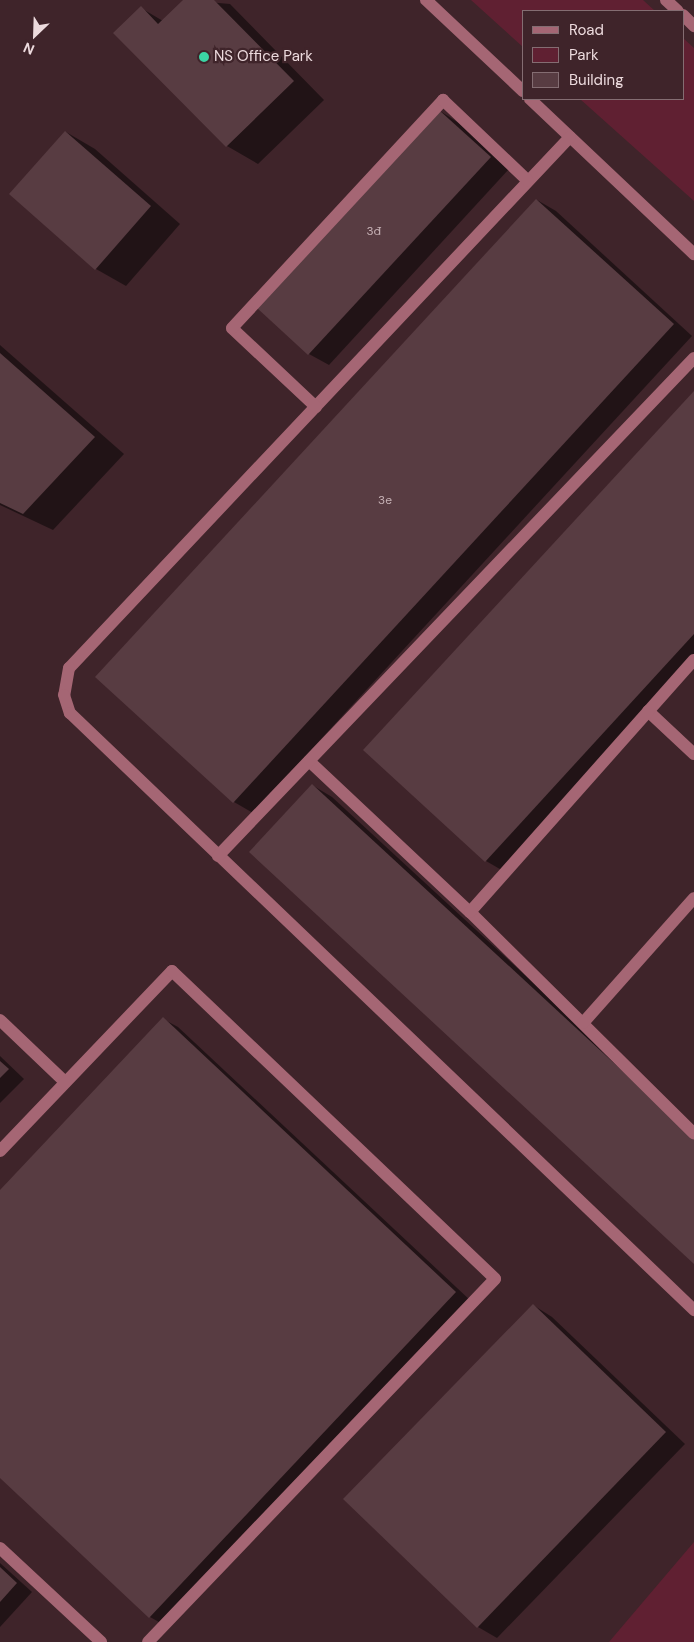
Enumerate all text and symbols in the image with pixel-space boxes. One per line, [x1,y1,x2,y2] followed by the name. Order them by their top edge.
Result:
[10,10,60,60] north arrow
[522,10,684,100] legend
[569,20,604,40] text: Road
[21,38,37,59] text: N
[569,45,599,65] text: Park
[214,48,313,66] place label: NS Office Park
[198,51,210,63] marker: NS Office Park
[569,70,624,90] text: Building
[366,225,382,239] house number: 3đ
[378,494,392,508] house number: 3e

